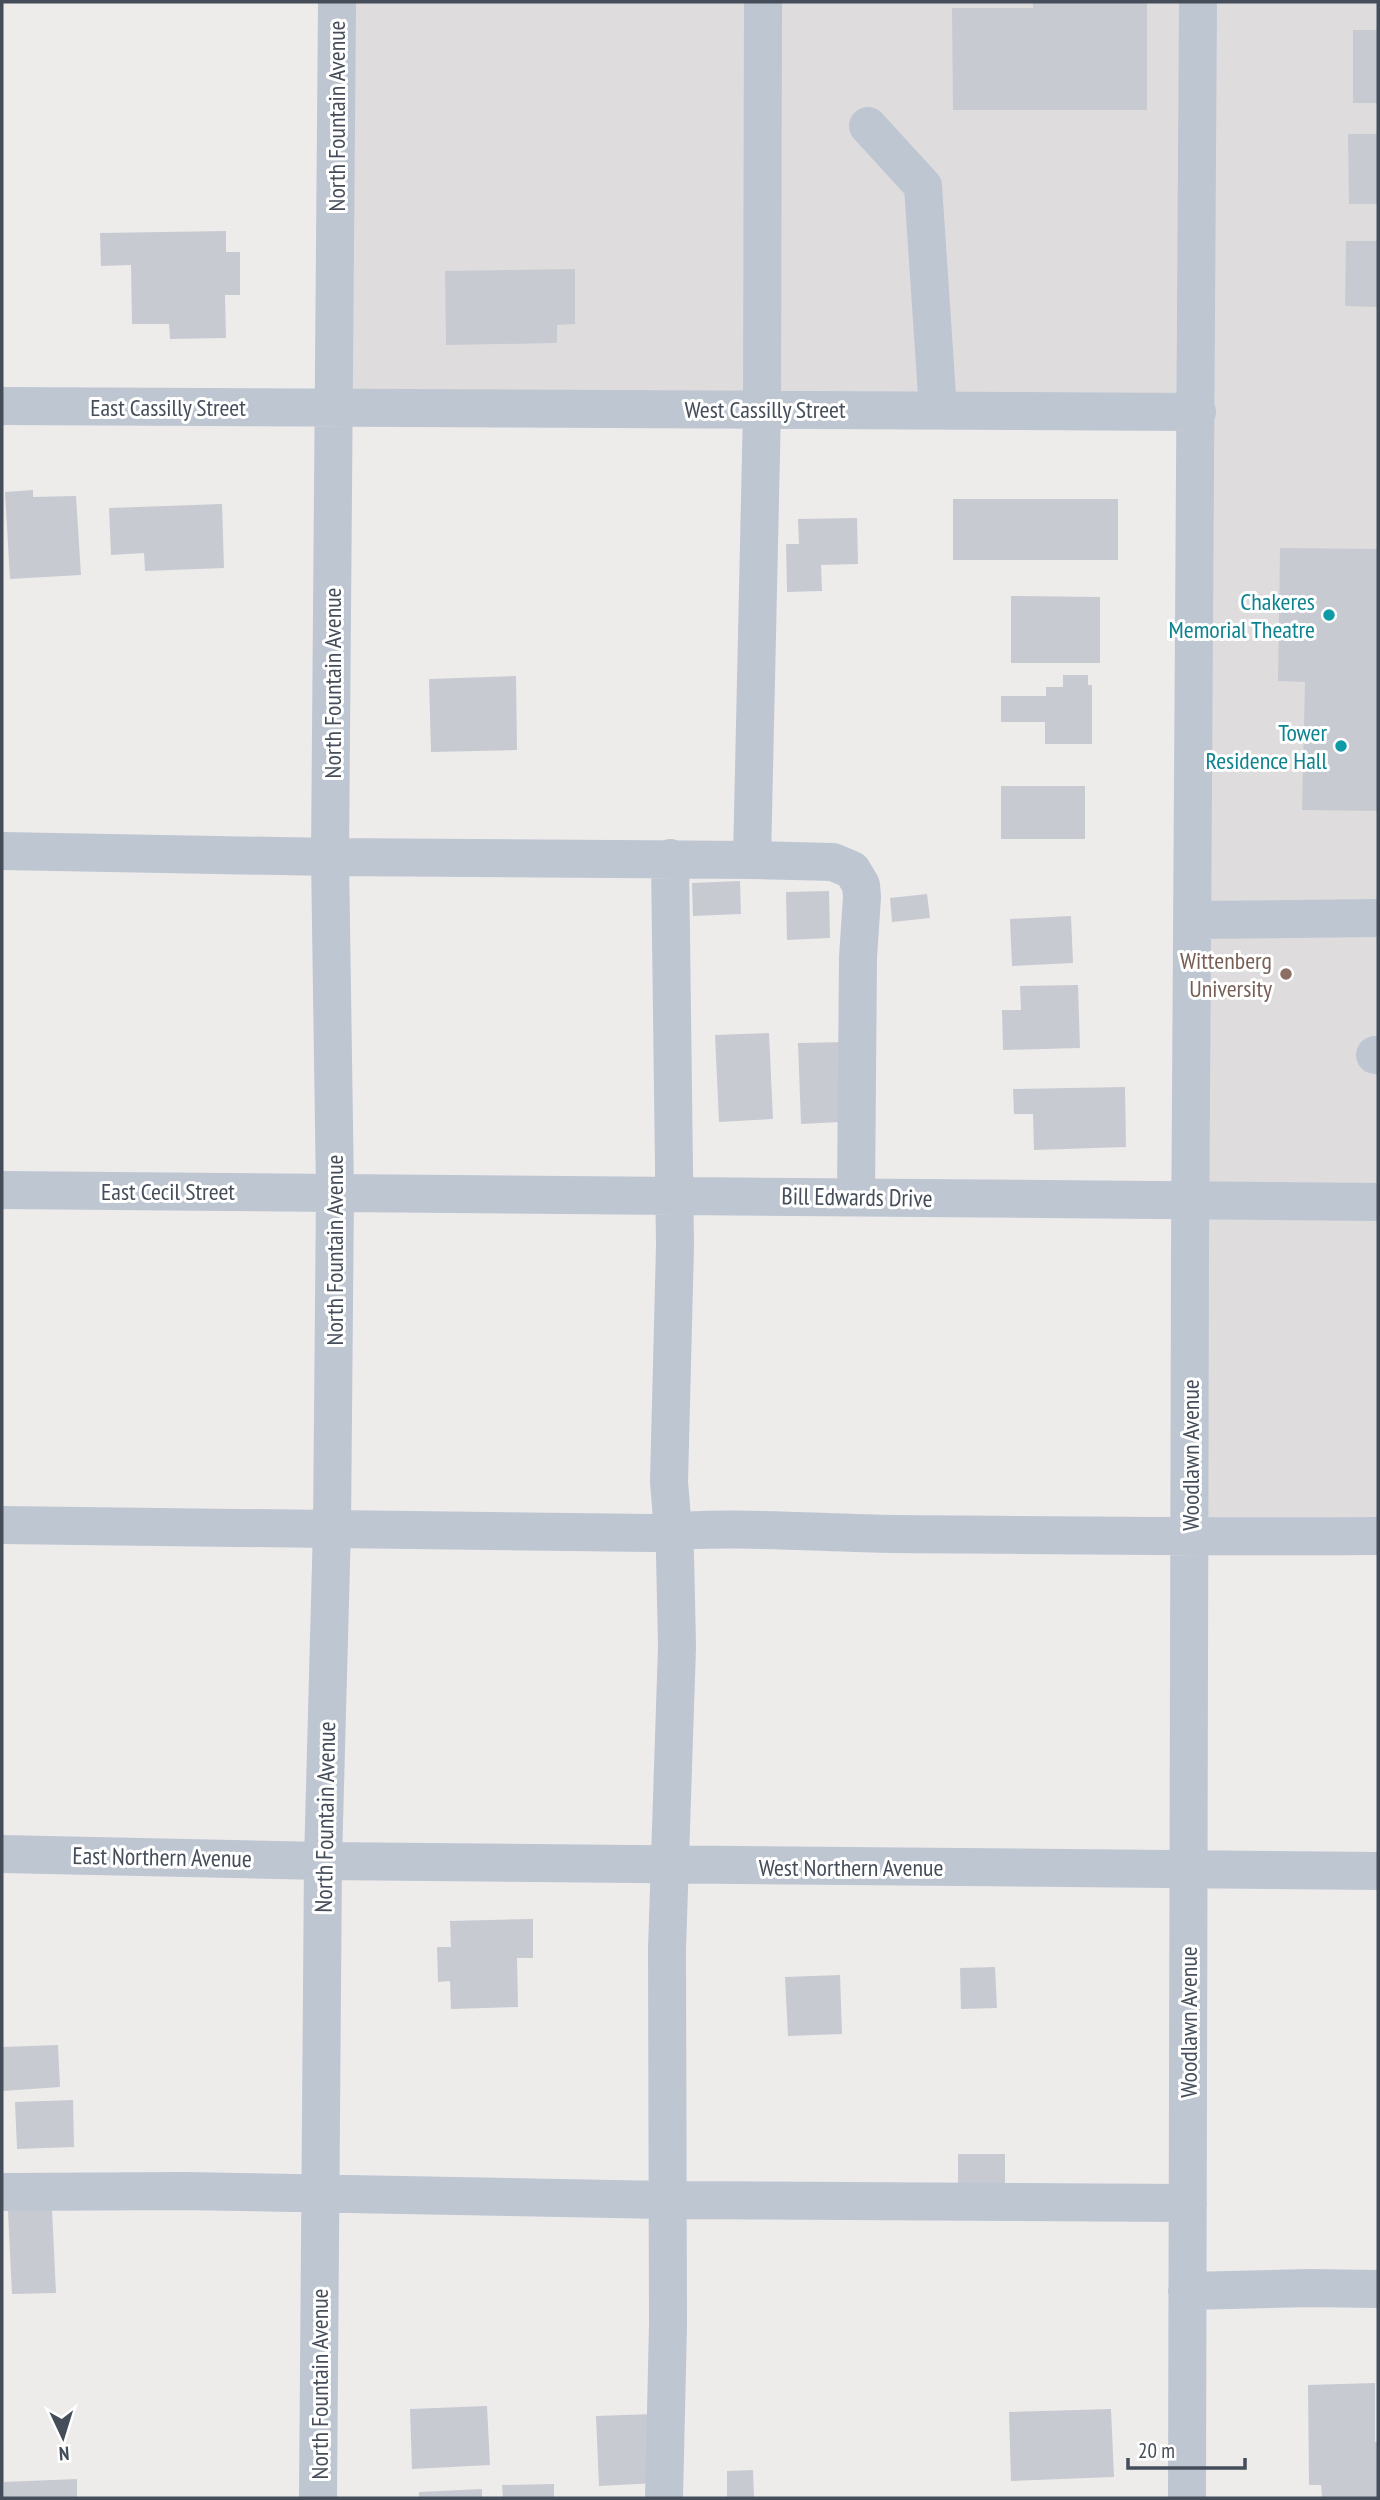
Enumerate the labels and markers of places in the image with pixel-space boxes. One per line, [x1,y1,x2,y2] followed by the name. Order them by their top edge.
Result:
[1168,586,1315,645] place label: Chakeres Memorial Theatre
[1321,607,1337,623] marker: Chakeres Memorial Theatre
[1206,717,1327,776] place label: Tower Residence Hall
[1333,738,1349,754] marker: Tower Residence Hall
[1180,945,1272,1004] place label: Wittenberg University
[1278,966,1294,982] marker: Wittenberg University

